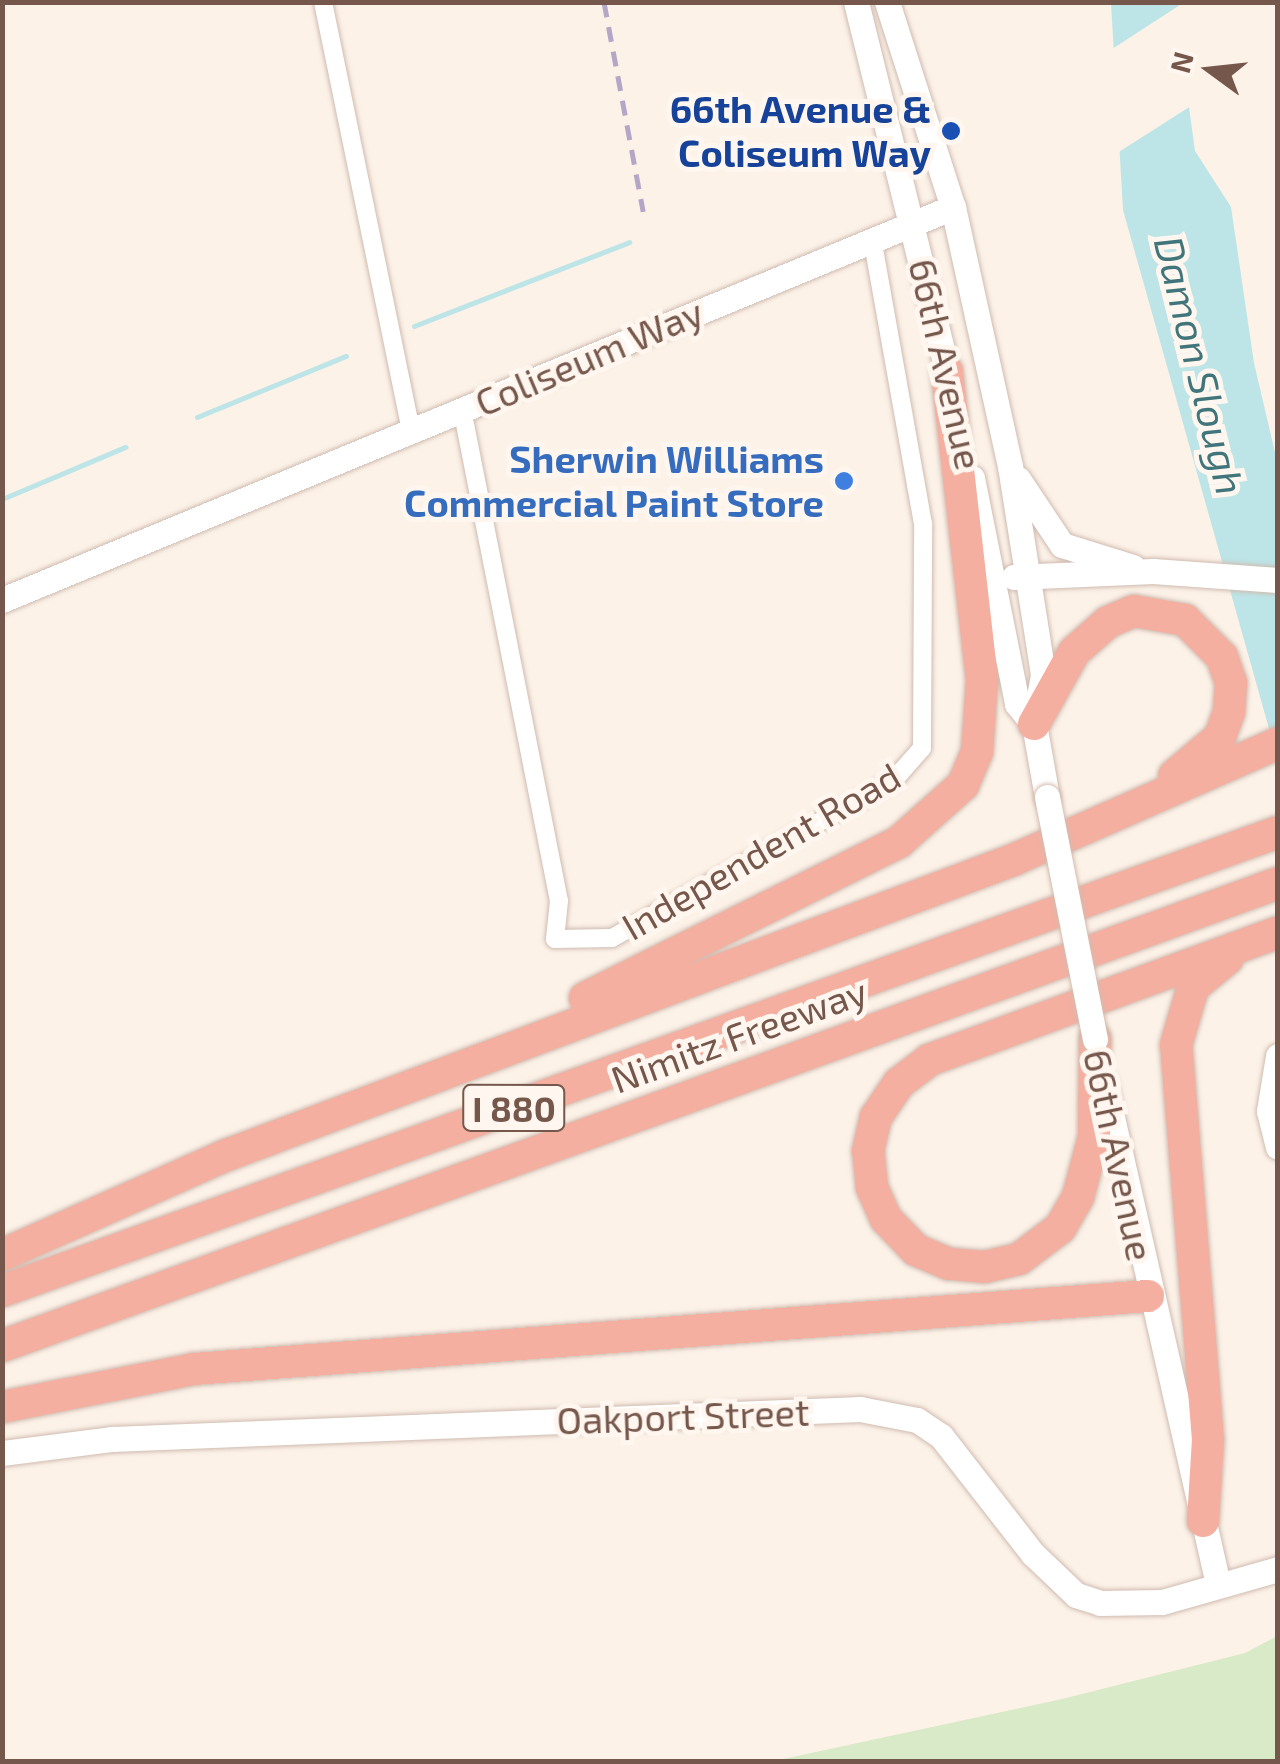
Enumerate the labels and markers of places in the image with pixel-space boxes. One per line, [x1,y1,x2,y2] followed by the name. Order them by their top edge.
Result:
[669,86,931,175] place label: 66th Avenue & Coliseum Way
[940,120,962,142] marker: 66th Avenue & Coliseum Way
[403,436,824,526] place label: Sherwin Williams Commercial Paint Store
[833,470,855,492] marker: Sherwin Williams Commercial Paint Store

